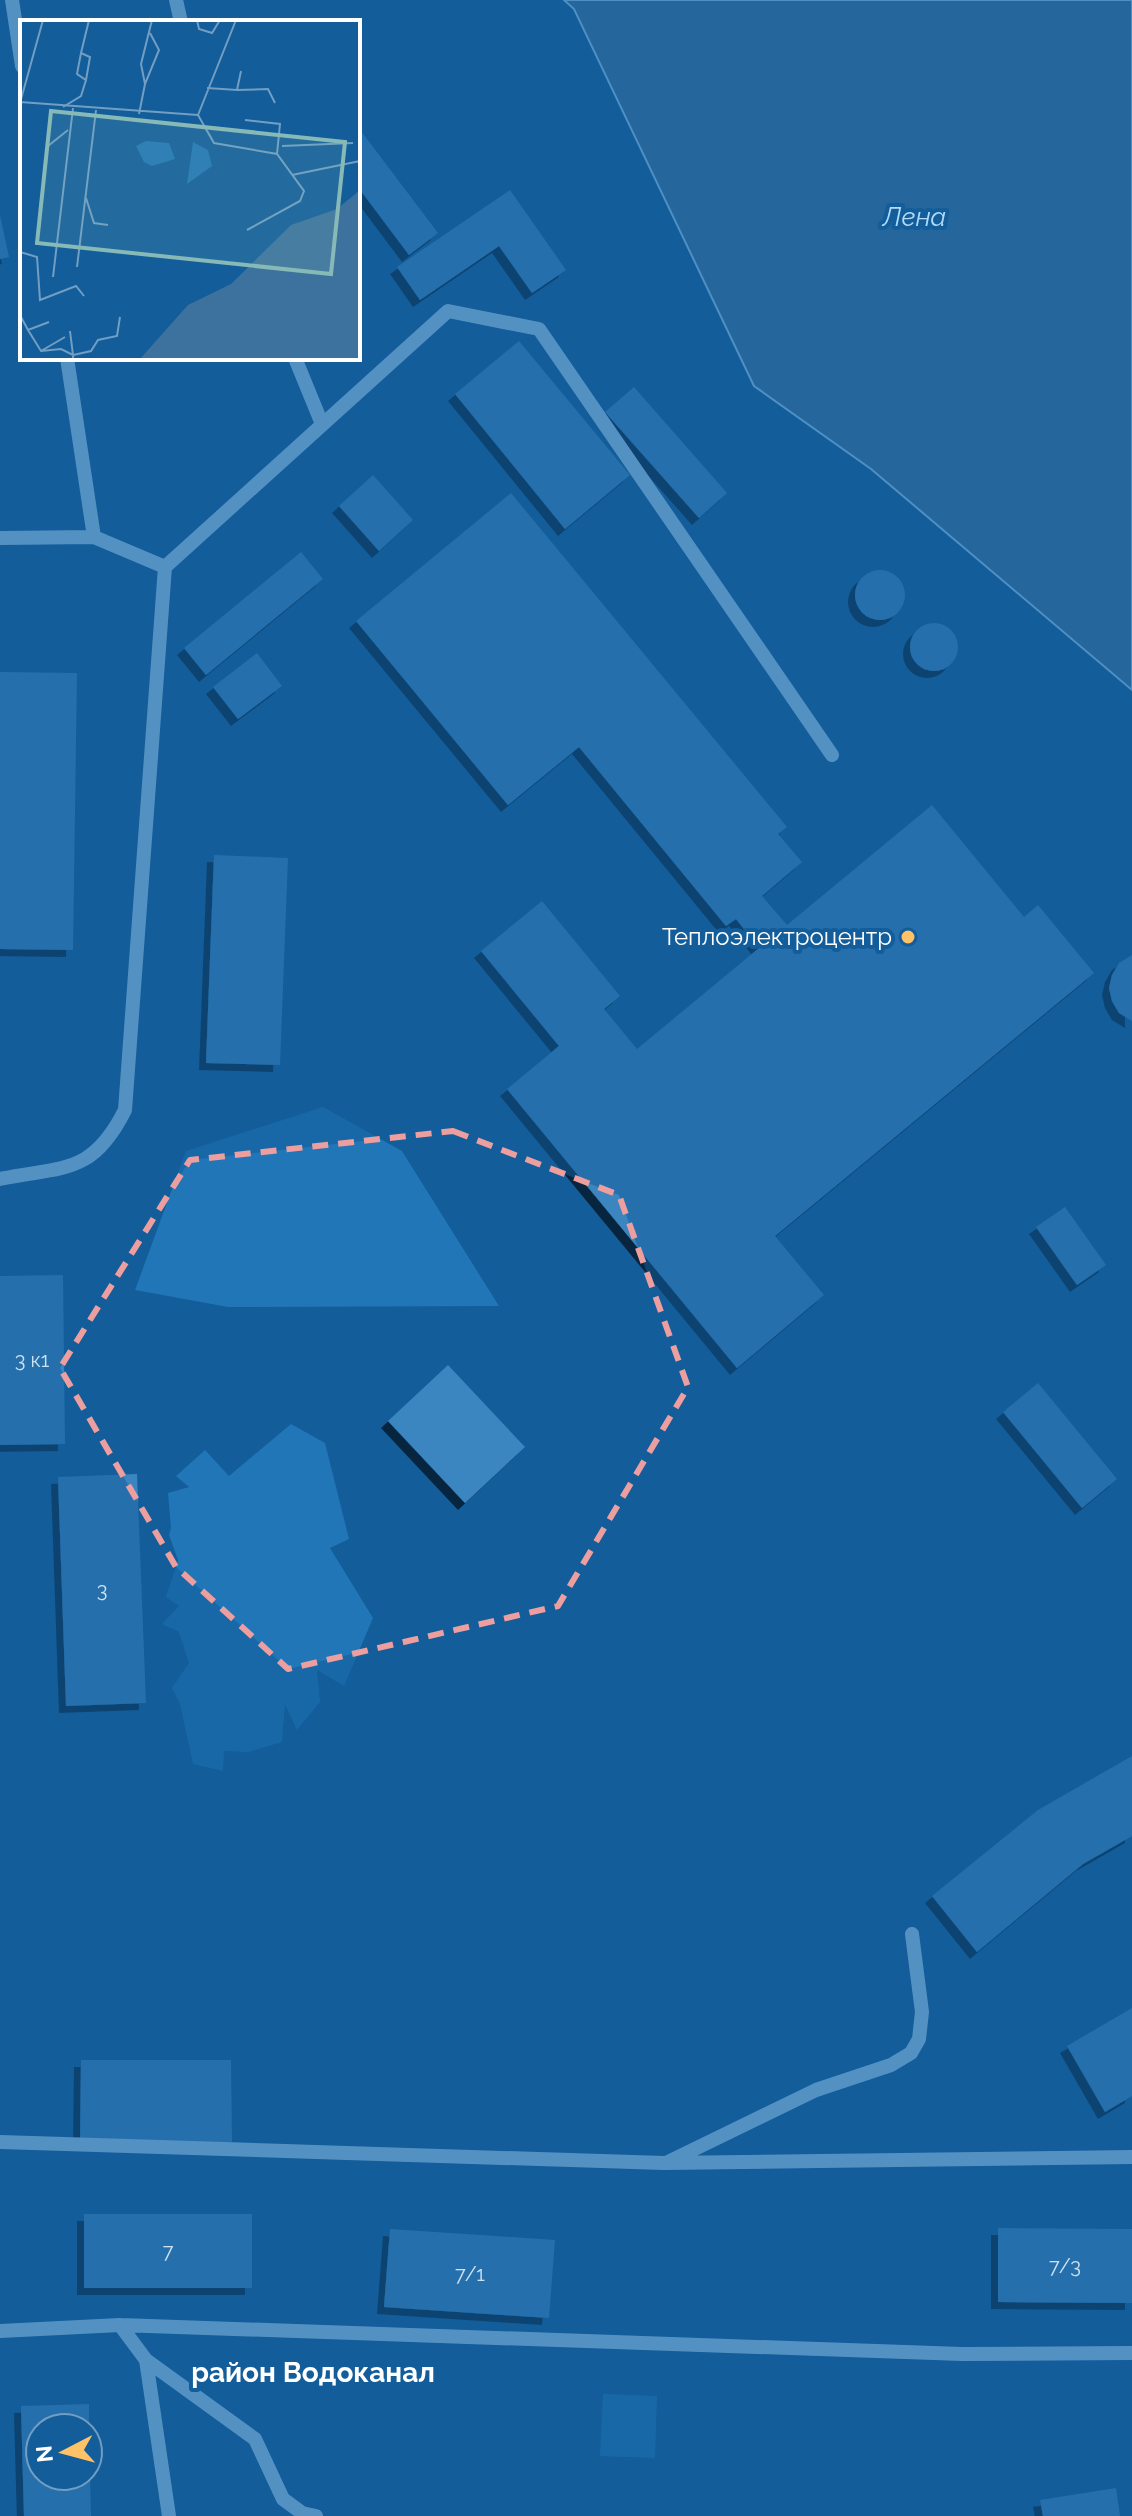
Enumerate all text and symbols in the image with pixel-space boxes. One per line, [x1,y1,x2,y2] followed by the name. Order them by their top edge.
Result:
[20,20,360,360] inset map
[881,202,946,232] water label: Лена
[662,922,892,951] place label: Теплоэлектроцентр
[899,928,917,946] marker: Теплоэлектроцентр
[15,1348,50,1372] house number: 3 к1
[97,1578,107,1602] house number: 3
[163,2239,174,2263] house number: 7
[1049,2254,1081,2278] house number: 7/3
[455,2262,485,2286] house number: 7/1
[191,2356,435,2389] district label: район Водоканал
[24,2412,104,2492] north arrow
[30,2444,58,2464] text: N

